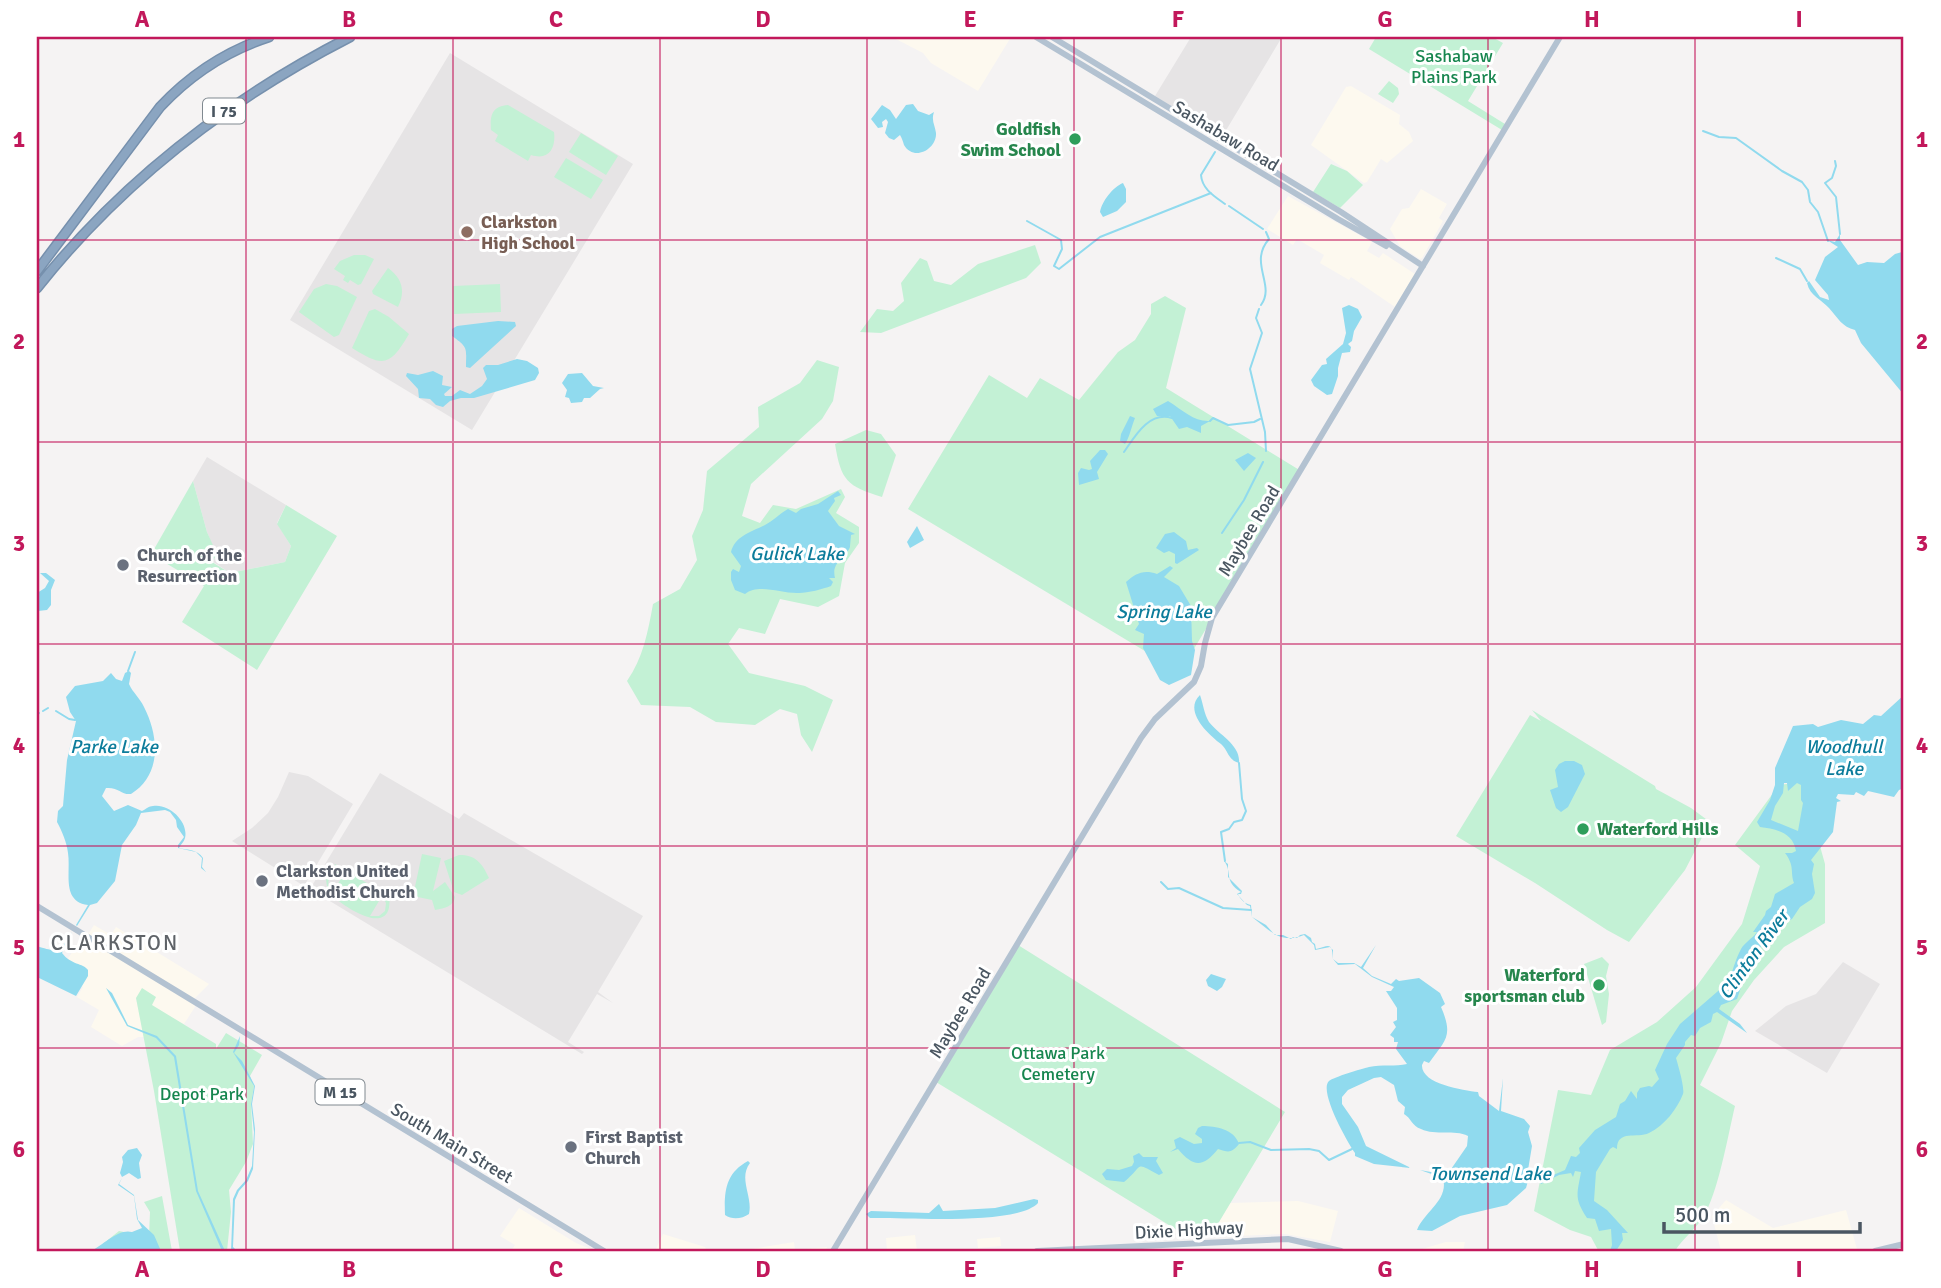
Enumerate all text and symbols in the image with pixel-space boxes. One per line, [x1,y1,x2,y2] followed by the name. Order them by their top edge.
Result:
[135,5,150,34] text: A
[342,5,356,34] text: B
[549,5,563,34] text: C
[755,5,771,34] text: D
[963,5,977,34] text: E
[1172,5,1184,34] text: F
[1377,5,1393,34] text: G
[1584,5,1600,34] text: H
[1795,5,1803,34] text: I
[1411,45,1497,88] park label: Sashabaw Plains Park
[1169,96,1283,176] street label: Sashabaw Road
[203,99,245,124] road number: I 75
[961,118,1061,161] place label: Goldfish Swim School
[13,125,25,154] text: 1
[1916,125,1928,154] text: 1
[1067,131,1083,147] marker: Goldfish Swim School
[481,211,575,254] place label: Clarkston High School
[459,224,475,240] marker: Clarkston High School
[13,327,25,356] text: 2
[1916,327,1928,356] text: 2
[1213,482,1285,580] street label: Maybee Road
[13,529,25,558] text: 3
[1916,529,1928,558] text: 3
[750,542,845,566] water label: Gulick Lake
[137,544,242,587] place label: Church of the Resurrection
[115,557,131,573] marker: Church of the Resurrection
[1116,600,1213,624] water label: Spring Lake
[13,731,25,760] text: 4
[1916,731,1928,760] text: 4
[70,735,159,759] water label: Parke Lake
[1806,735,1884,781] water label: Woodhull Lake
[1597,818,1718,840] place label: Waterford Hills
[1575,821,1591,837] marker: Waterford Hills
[276,860,416,903] place label: Clarkston United Methodist Church
[254,873,270,889] marker: Clarkston United Methodist Church
[1713,903,1796,1004] water label: Clinton River
[51,930,179,956] district label: CLARKSTON
[13,933,25,962] text: 5
[1916,933,1928,962] text: 5
[924,964,996,1062] street label: Maybee Road
[1464,964,1585,1007] place label: Waterford sportsman club
[1591,977,1607,993] marker: Waterford sportsman club
[1011,1042,1105,1085] park label: Ottawa Park Cemetery
[316,1080,364,1104] road number: M 15
[160,1083,244,1105] park label: Depot Park
[387,1098,517,1188] street label: South Main Street
[585,1126,683,1169] place label: First Baptist Church
[13,1135,25,1164] text: 6
[1916,1135,1928,1164] text: 6
[563,1139,579,1155] marker: First Baptist Church
[1429,1162,1552,1186] water label: Townsend Lake
[1664,1190,1860,1234] scale bar
[1675,1202,1730,1228] text: 500 m
[1134,1216,1244,1244] street label: Dixie Highway
[135,1255,150,1284] text: A
[342,1255,356,1284] text: B
[549,1255,563,1284] text: C
[755,1255,771,1284] text: D
[963,1255,977,1284] text: E
[1172,1255,1184,1284] text: F
[1377,1255,1393,1284] text: G
[1584,1255,1600,1284] text: H
[1795,1255,1803,1284] text: I

